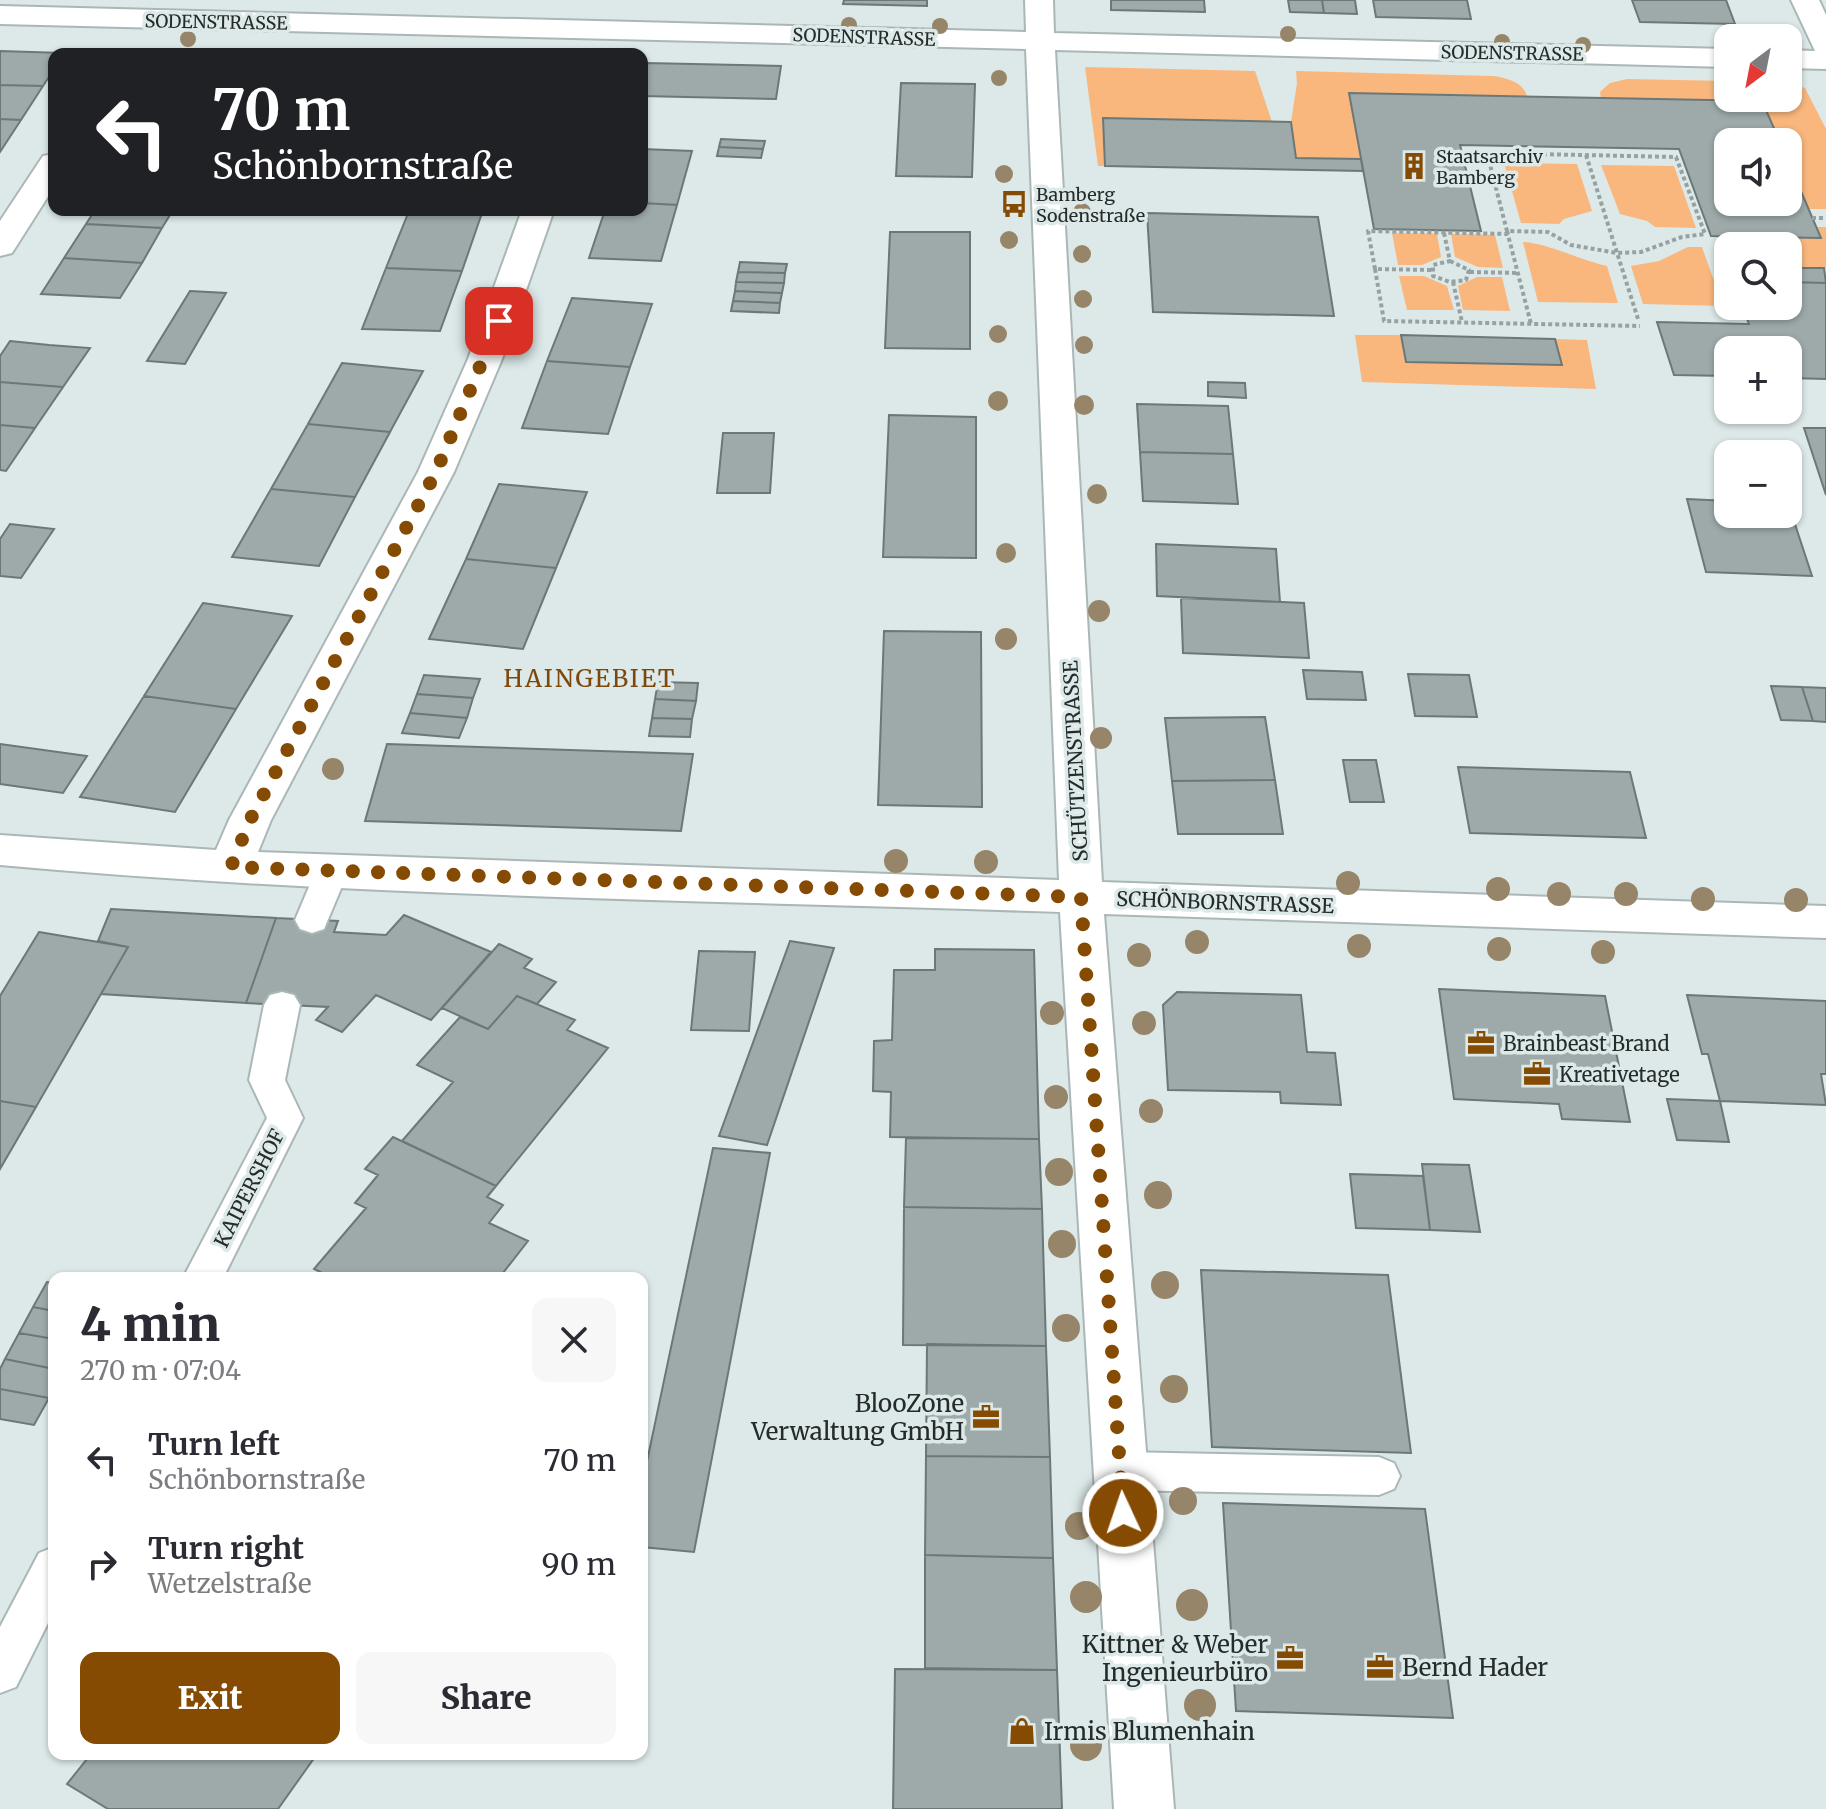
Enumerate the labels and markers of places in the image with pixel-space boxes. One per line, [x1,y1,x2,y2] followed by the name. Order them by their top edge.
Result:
[1436,145,1544,189] place label: Staatsarchiv Bamberg
[1399,151,1429,181] building icon: Staatsarchiv Bamberg
[1036,183,1145,227] place label: Bamberg Sodenstraße
[999,189,1029,219] bus stop icon: Bamberg Sodenstraße
[465,287,533,355] pin
[1466,1028,1496,1058] office icon: Brainbeast Brand
[1503,1031,1670,1056] place label: Brainbeast Brand
[1522,1059,1552,1089] office icon: Kreativetage
[1559,1062,1680,1087] place label: Kreativetage
[750,1388,964,1447] place label: BlooZone Verwaltung GmbH
[971,1402,1001,1432] office icon: BlooZone Verwaltung GmbH
[1082,1629,1268,1688] place label: Kittner & Weber Ingenieurbüro
[1275,1643,1305,1673] office icon: Kittner & Weber Ingenieurbüro
[1365,1652,1395,1682] office icon: Bernd Hader
[1402,1652,1548,1683] place label: Bernd Hader
[1007,1716,1037,1746] shop icon: Irmis Blumenhain
[1044,1716,1255,1747] place label: Irmis Blumenhain

